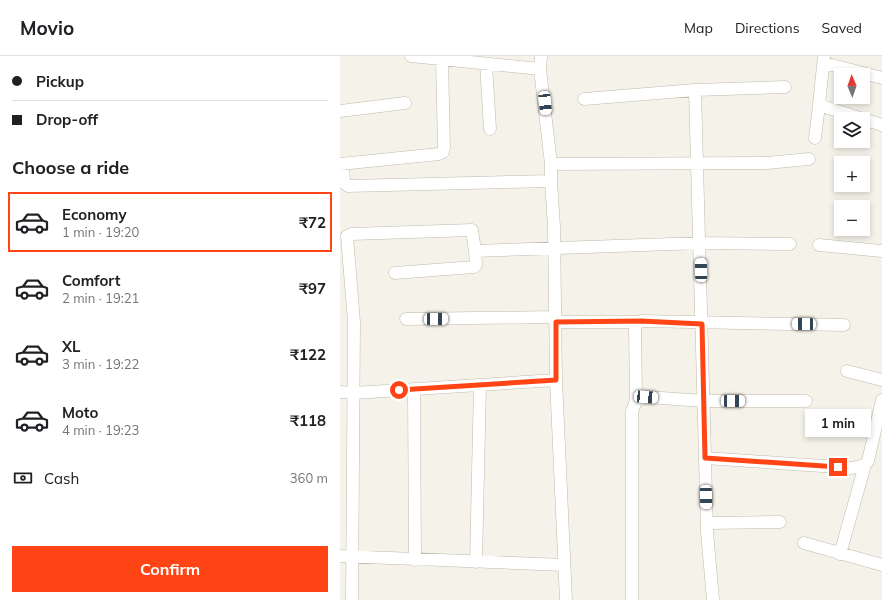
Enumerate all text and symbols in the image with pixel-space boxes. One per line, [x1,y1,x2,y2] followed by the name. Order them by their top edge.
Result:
[20,16,74,40] text: Movio
[684,19,713,37] text: Map
[735,19,800,37] text: Directions
[822,19,862,37] text: Saved
[834,68,870,104] north arrow
[834,68,870,236] map controls
[36,72,84,91] text: Pickup
[538,90,552,116] car
[36,110,98,129] text: Drop-off
[834,112,870,148] button: layers
[12,156,129,179] text: Choose a ride
[834,156,870,192] button: +
[834,200,870,236] button: −
[14,204,50,240] icon: car
[62,205,127,224] text: Economy
[299,213,326,232] text: ₹72
[62,224,139,240] text: 1 min · 19:20
[695,258,707,282] car
[14,270,50,306] icon: car
[62,271,120,290] text: Comfort
[299,279,326,298] text: ₹97
[62,290,139,306] text: 2 min · 19:21
[424,313,448,325] car
[792,318,816,330] car
[14,336,50,372] icon: car
[62,337,80,356] text: XL
[290,345,326,364] text: ₹122
[62,356,139,372] text: 3 min · 19:22
[390,381,408,399] route start
[634,390,658,404] car
[721,395,745,407] car
[14,402,50,438] icon: car
[62,403,98,422] text: Moto
[805,409,871,437] callout: 1 min
[290,411,326,430] text: ₹118
[821,415,855,431] text: 1 min
[62,422,139,438] text: 4 min · 19:23
[829,458,847,476] route end
[12,467,34,489] icon: cash
[44,469,79,488] text: Cash
[290,470,328,486] text: 360 m
[700,485,712,509] car
[12,546,328,592] button: Confirm

